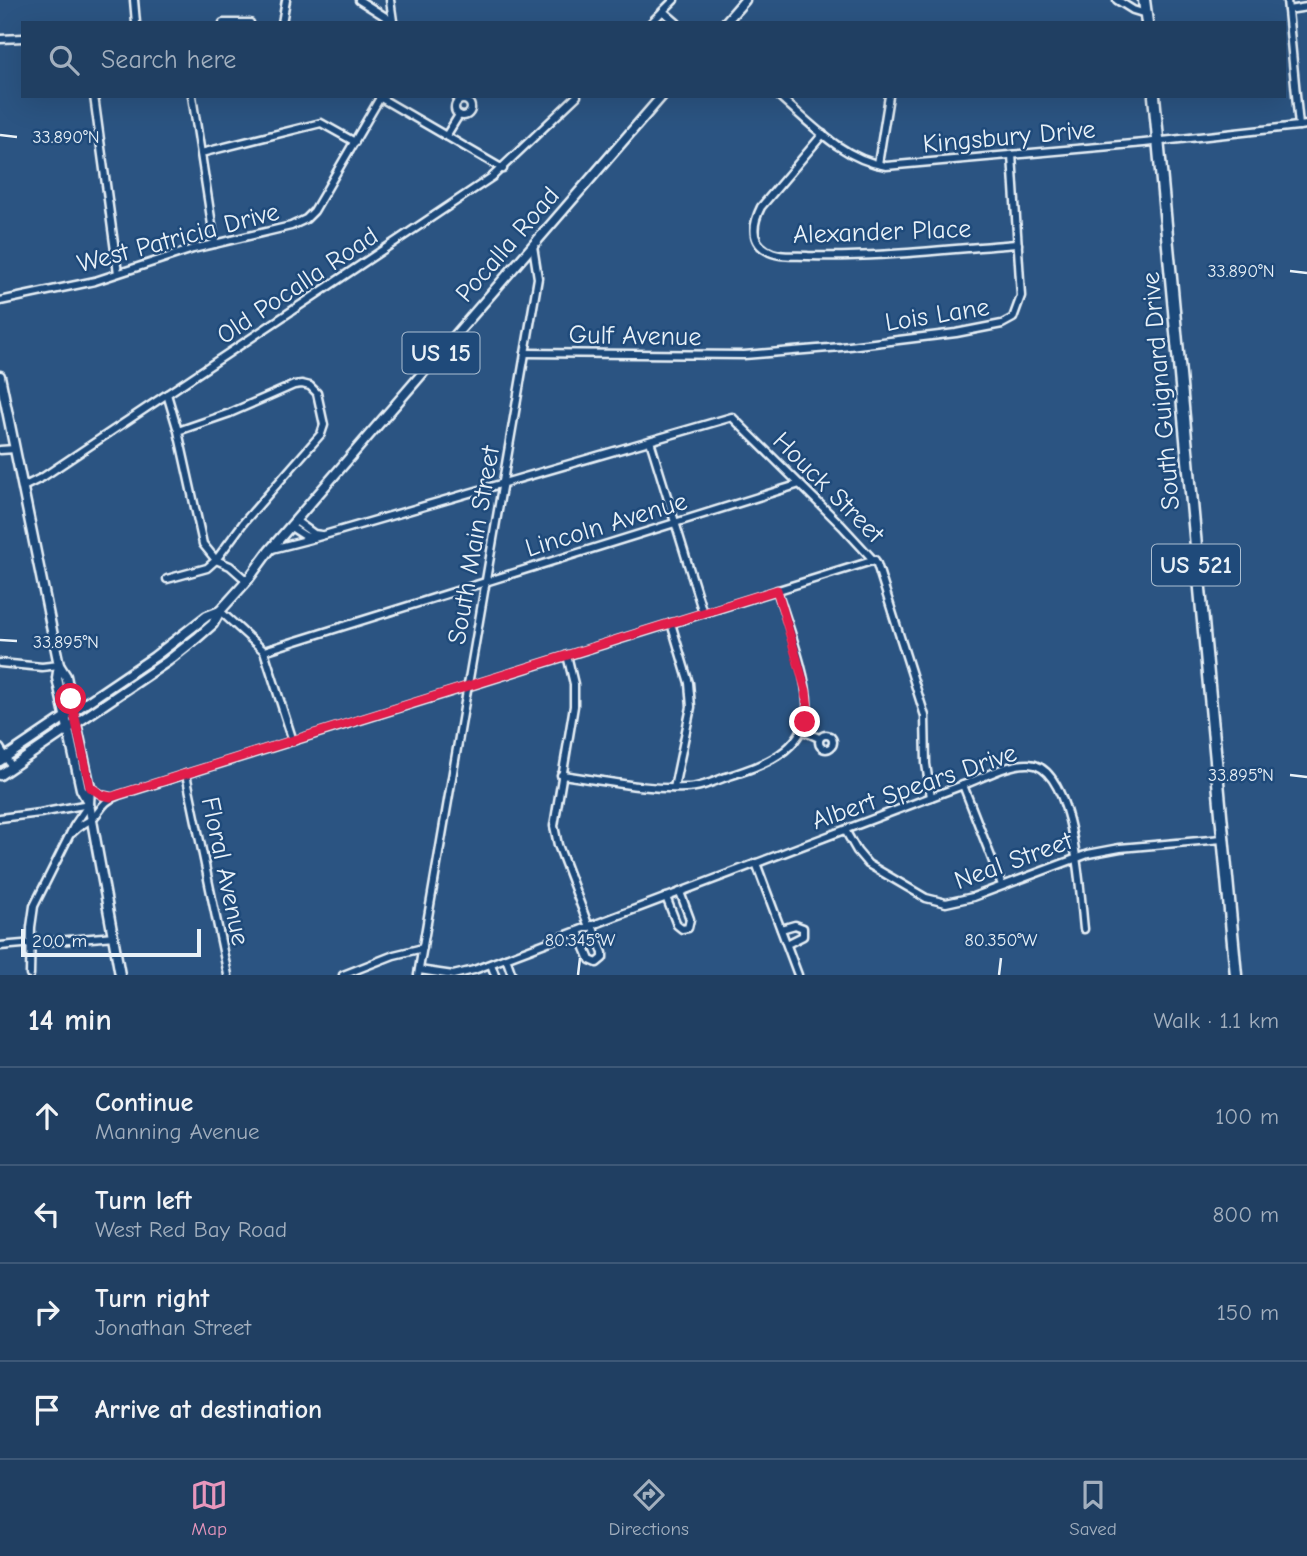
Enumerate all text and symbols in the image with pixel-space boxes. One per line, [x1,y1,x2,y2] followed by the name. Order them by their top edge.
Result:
[21,21,1286,98] search box
[45,41,83,79] icon: search
[101,45,236,75] text: Search here
[922,115,1097,159] street label: Kingsbury Drive
[32,127,100,148] text: 33.890°N
[450,181,566,308] street label: Pocalla Road
[74,197,282,279] street label: West Patricia Drive
[792,214,972,250] street label: Alexander Place
[211,221,384,351] street label: Old Pocalla Road
[1207,261,1275,282] text: 33.890°N
[1136,271,1186,511] street label: South Guignard Drive
[883,292,991,338] street label: Lois Lane
[568,320,702,352] street label: Gulf Avenue
[402,332,480,374] road number: US 15
[767,426,891,551] street label: Houck Street
[442,442,506,647] street label: South Main Street
[522,486,691,564] street label: Lincoln Avenue
[1152,544,1240,586] road number: US 521
[33,632,99,653] text: 33.895°N
[55,683,86,714] route start
[789,706,820,737] route end
[808,738,1021,836] street label: Albert Spears Drive
[1208,765,1274,786] text: 33.895°N
[195,794,255,948] street label: Floral Avenue
[950,825,1078,896] street label: Neal Street
[21,926,201,958] scale bar
[32,930,87,952] text: 200 m
[545,930,616,951] text: 80.345°W
[965,930,1038,951] text: 80.350°W
[28,1003,112,1038] text: 14 min
[1154,1007,1279,1034] text: Walk · 1.1 km
[95,1088,193,1118] text: Continue
[28,1097,66,1135] icon: ahead
[1215,1103,1279,1130] text: 100 m
[95,1118,259,1145] text: Manning Avenue
[95,1186,192,1216] text: Turn left
[28,1195,66,1233] icon: left
[1212,1201,1279,1228] text: 800 m
[95,1216,287,1243] text: West Red Bay Road
[95,1284,209,1314] text: Turn right
[28,1293,66,1331] icon: right
[1217,1299,1279,1326] text: 150 m
[95,1314,251,1341] text: Jonathan Street
[28,1391,66,1429] icon: arrive
[95,1395,322,1425] text: Arrive at destination
[190,1476,228,1540] tab: Map
[609,1476,689,1540] tab: Directions
[1069,1476,1117,1540] tab: Saved

